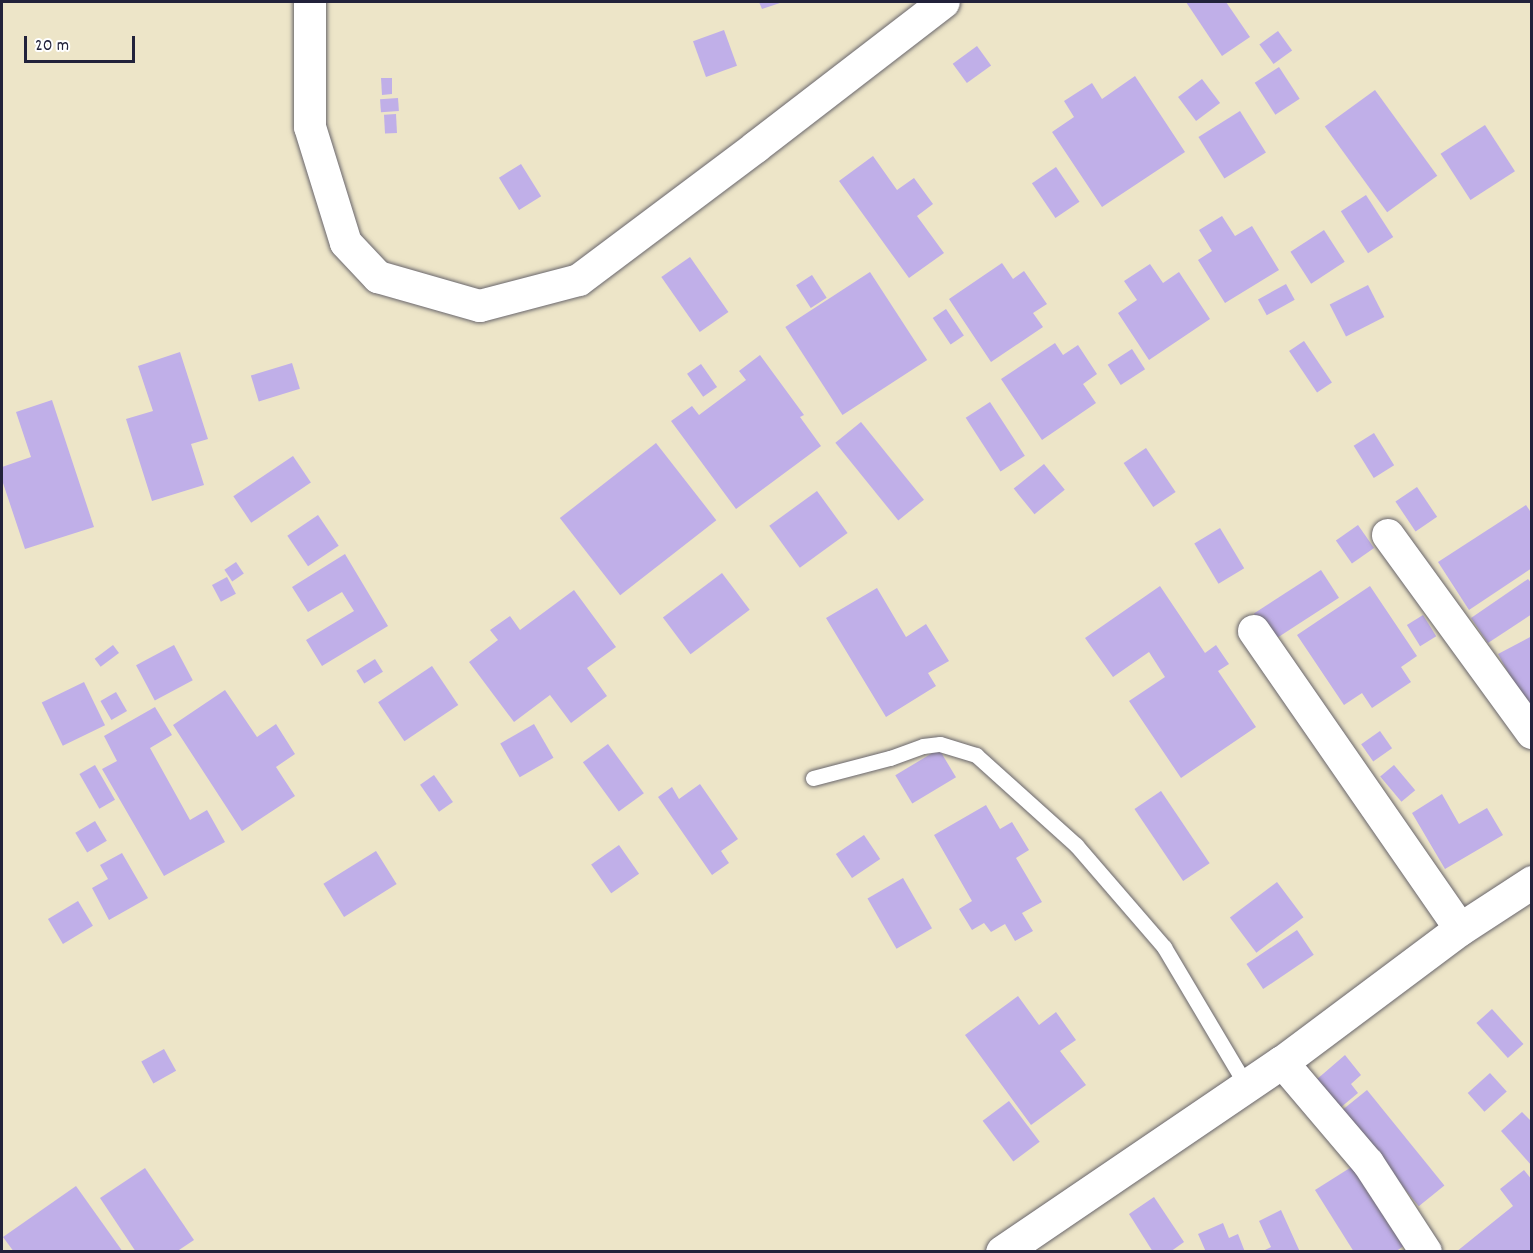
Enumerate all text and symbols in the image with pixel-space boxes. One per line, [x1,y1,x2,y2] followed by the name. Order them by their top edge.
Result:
[27,24,138,62] scale bar
[35,34,69,59] text: 20 m

